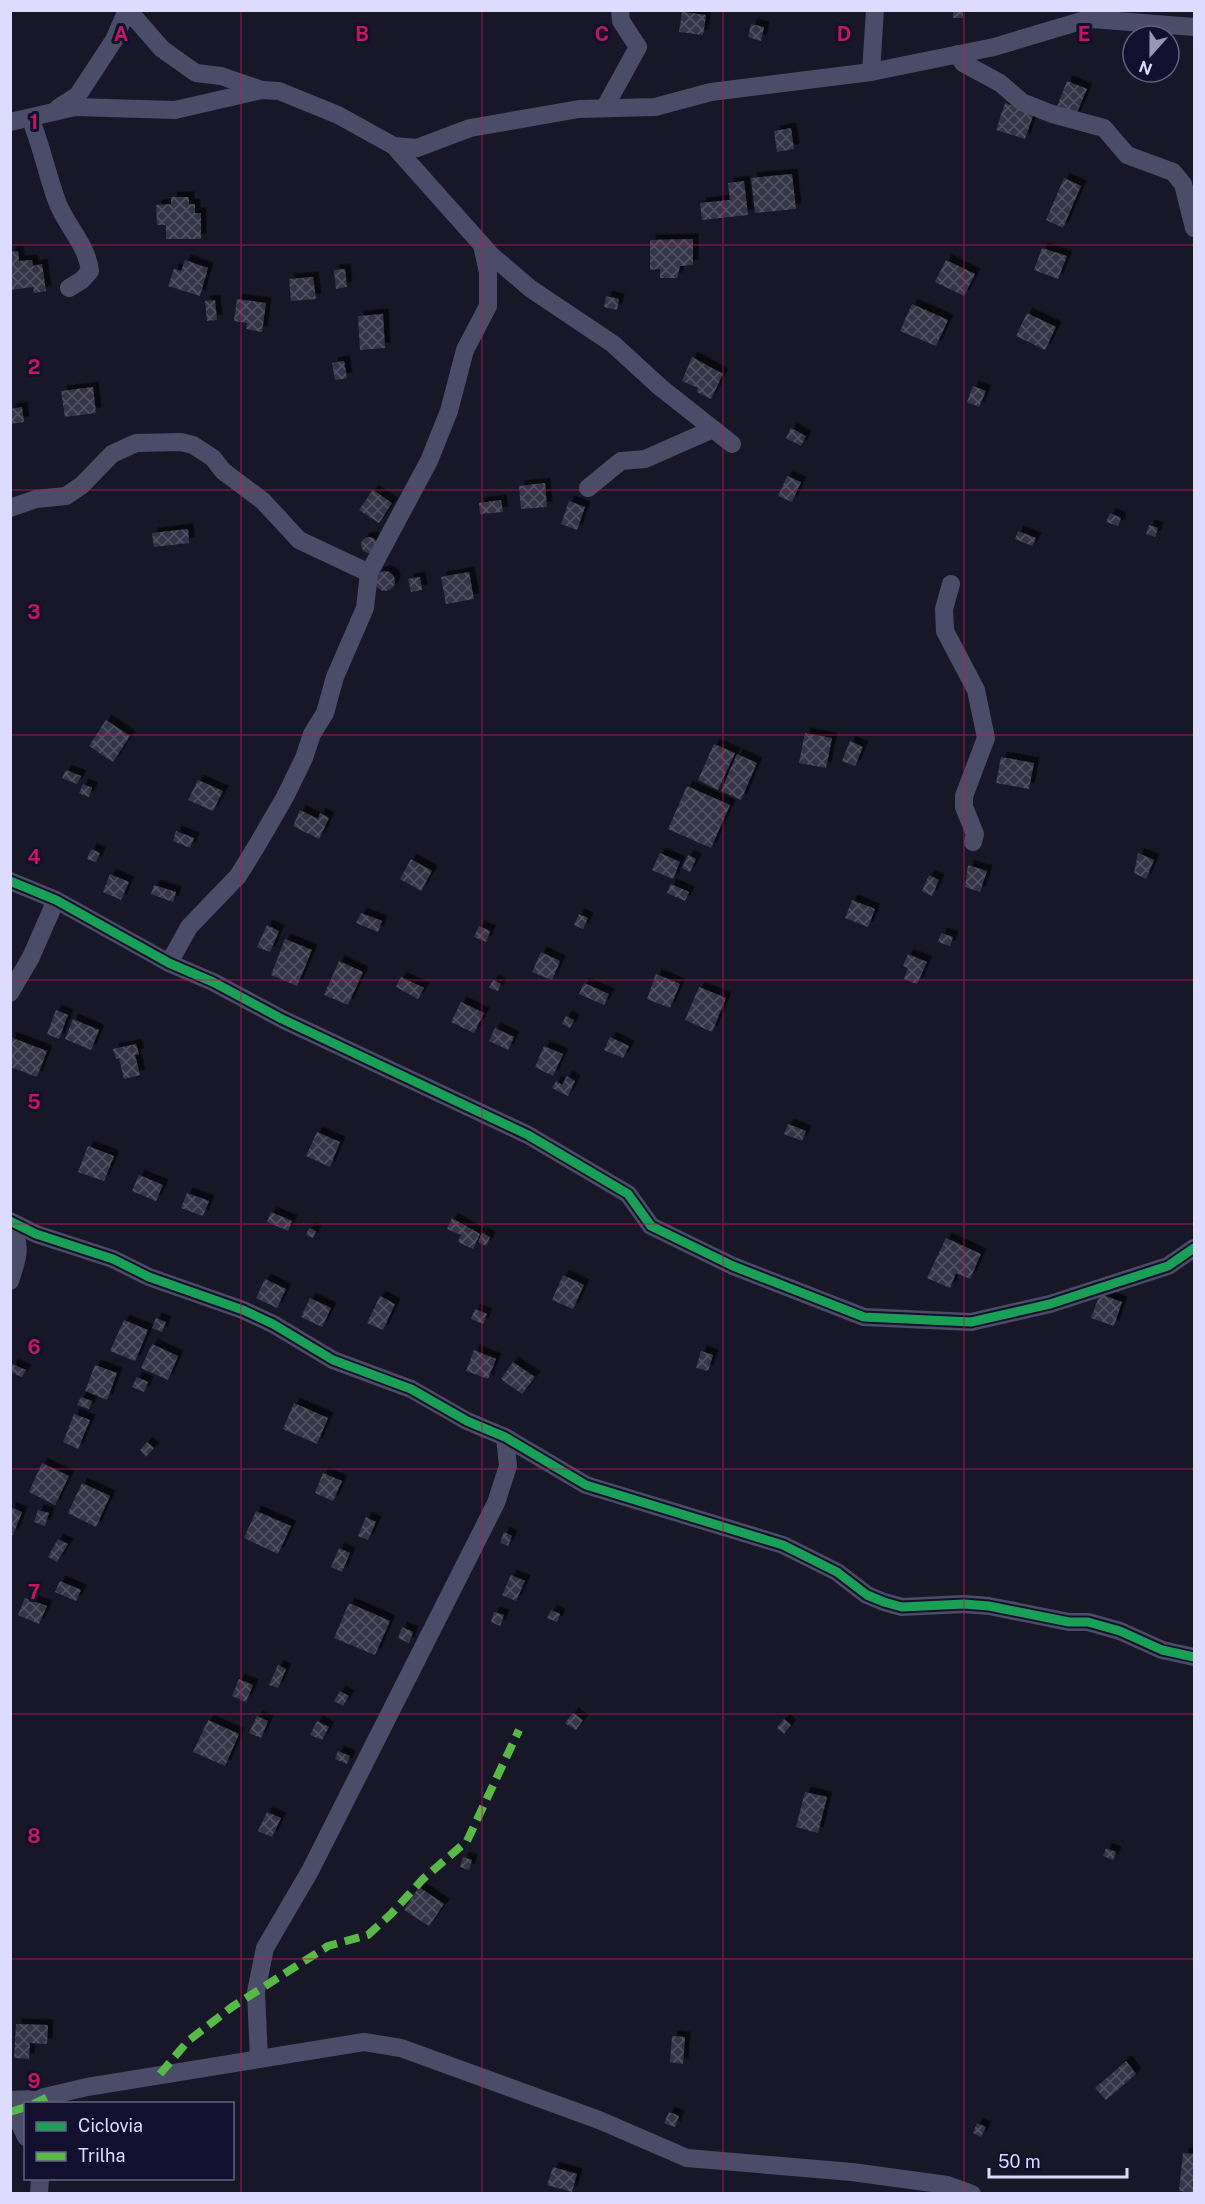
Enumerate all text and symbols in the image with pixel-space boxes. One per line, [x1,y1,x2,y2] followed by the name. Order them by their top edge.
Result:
[114,22,128,46] text: A
[355,22,369,46] text: B
[595,22,609,46] text: C
[837,22,851,46] text: D
[1078,22,1090,46] text: E
[1121,24,1181,84] north arrow
[1137,56,1155,79] text: N
[30,110,38,134] text: 1
[28,355,40,379] text: 2
[27,600,41,624] text: 3
[27,845,41,869] text: 4
[27,1090,41,1114] text: 5
[27,1335,41,1359] text: 6
[28,1580,40,1604] text: 7
[27,1824,41,1848] text: 8
[27,2069,41,2093] text: 9
[24,2102,234,2180] legend
[78,2115,143,2136] text: Ciclovia
[989,2141,1127,2179] scale bar
[78,2145,125,2166] text: Trilha
[998,2151,1041,2172] text: 50 m

